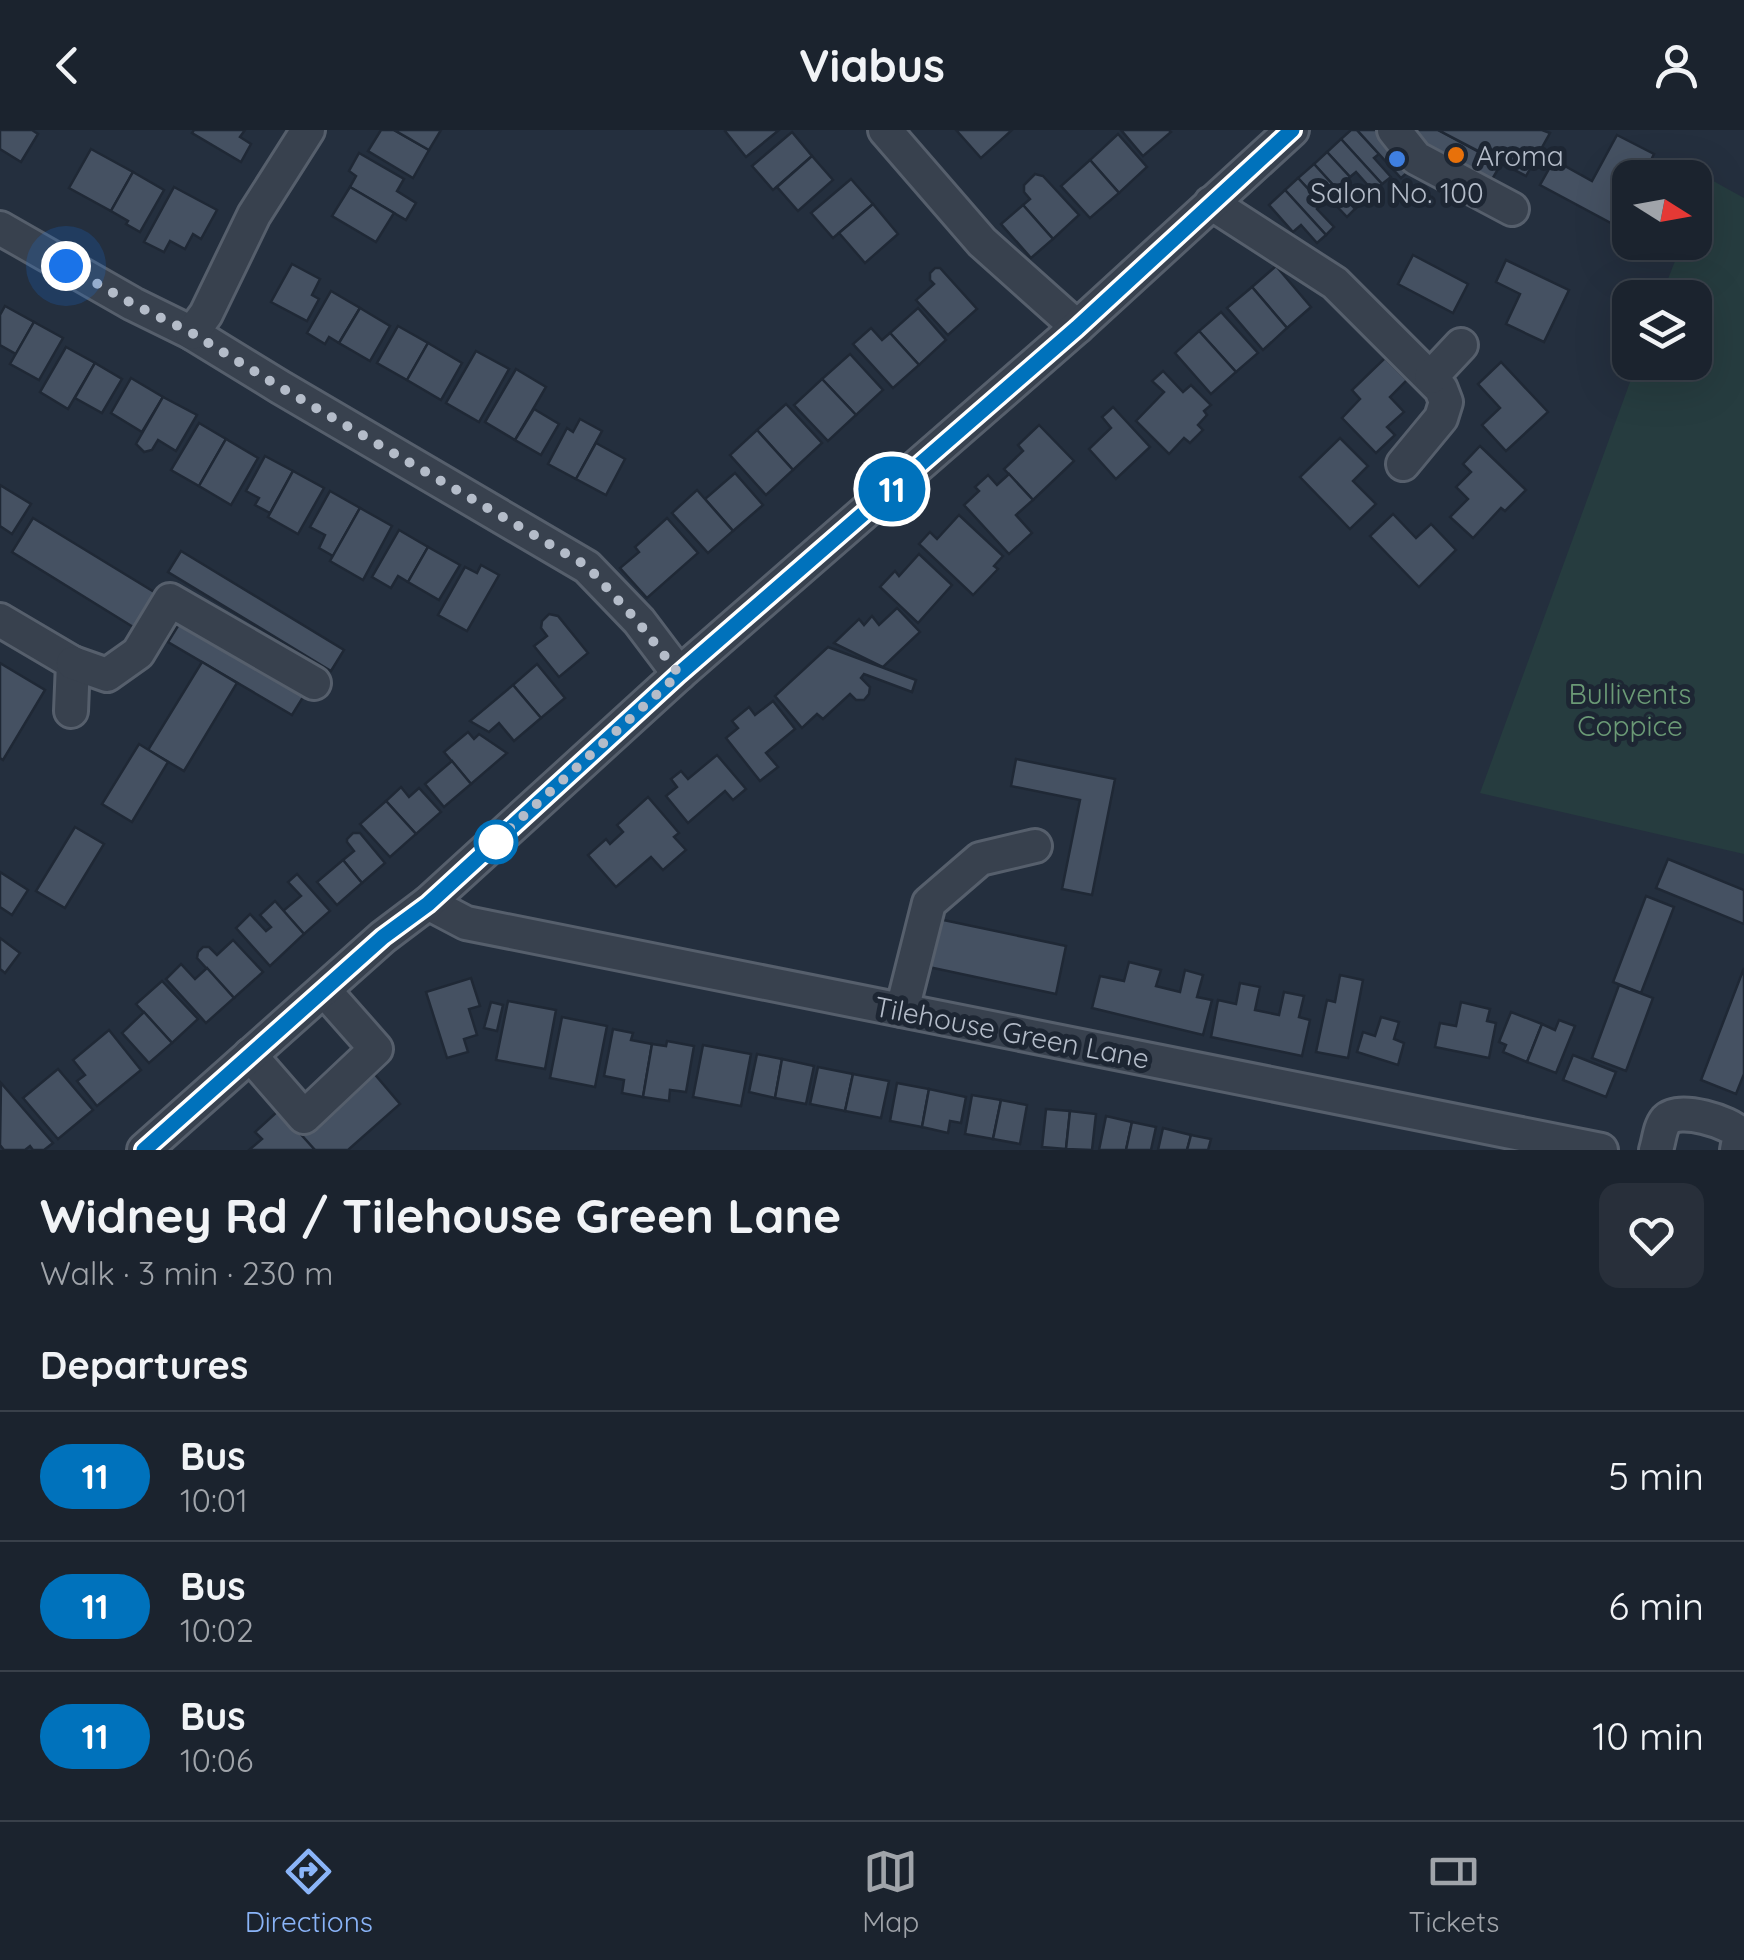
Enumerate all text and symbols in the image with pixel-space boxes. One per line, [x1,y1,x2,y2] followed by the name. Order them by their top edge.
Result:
[799,37,945,93] text: Viabus
[40,38,95,93] icon: back
[1649,38,1704,93] icon: person
[1476,138,1564,173] place label: Aroma
[1445,144,1467,166] marker: Aroma
[1386,148,1408,170] marker: Salon No. 100
[1612,160,1712,260] north arrow
[1612,160,1712,380] map controls
[1310,175,1484,210] place label: Salon No. 100
[41,241,91,291] your location
[1612,280,1712,380] button: layers
[847,456,937,522] line badge: 11
[878,467,906,511] text: 11
[1569,676,1691,743] park label: Bullivents Coppice
[475,821,517,863] unlabelled marker
[872,988,1152,1076] street label: Tilehouse Green Lane
[1599,1183,1704,1288] button: heart
[40,1185,841,1245] text: Widney Rd / Tilehouse Green Lane
[40,1253,333,1293] text: Walk · 3 min · 230 m
[40,1341,248,1389] text: Departures
[180,1432,246,1480] text: Bus
[1608,1452,1704,1500] text: 5 min
[81,1454,109,1498] text: 11
[180,1480,248,1520] text: 10:01
[180,1562,246,1610] text: Bus
[1608,1582,1704,1630] text: 6 min
[81,1584,109,1628] text: 11
[180,1610,254,1650] text: 10:02
[180,1692,246,1740] text: Bus
[1592,1712,1704,1760] text: 10 min
[81,1714,109,1758] text: 11
[180,1740,253,1780] text: 10:06
[245,1844,373,1939] tab: Directions
[862,1844,919,1939] tab: Map
[1409,1844,1499,1939] tab: Tickets

